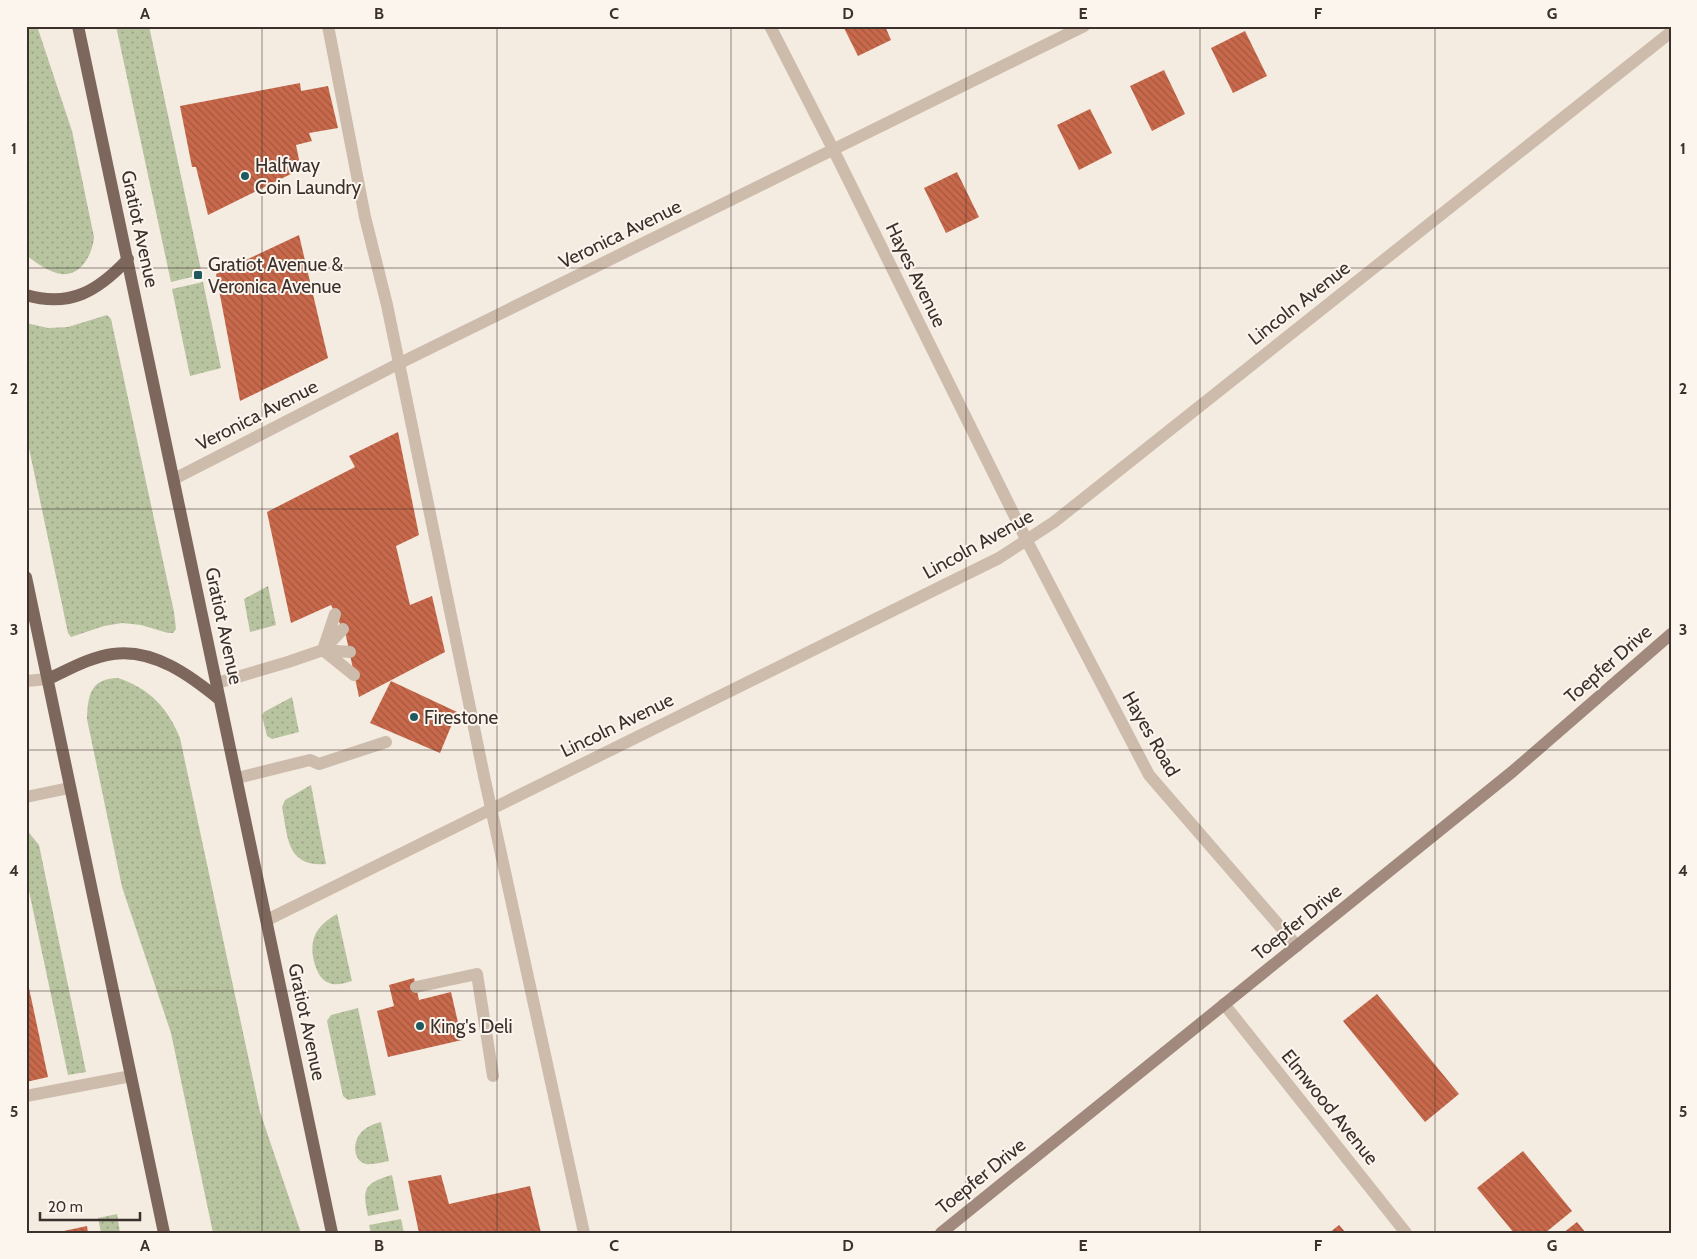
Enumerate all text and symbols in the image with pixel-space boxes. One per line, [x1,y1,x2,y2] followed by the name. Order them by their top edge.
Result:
[140,4,150,23] text: A
[374,4,384,23] text: B
[609,4,619,23] text: C
[842,4,854,23] text: D
[1078,4,1088,23] text: E
[1314,4,1323,23] text: F
[1547,4,1557,23] text: G
[11,139,17,158] text: 1
[1680,139,1686,158] text: 1
[255,154,362,199] place label: Halfway Coin Laundry
[116,168,164,290] street label: Gratiot Avenue
[239,170,251,182] marker: Halfway Coin Laundry
[555,194,685,274] street label: Veronica Avenue
[881,219,951,331] street label: Hayes Avenue
[208,253,343,298] place label: Gratiot Avenue & Veronica Avenue
[1244,256,1355,350] street label: Lincoln Avenue
[192,269,204,281] marker: Gratiot Avenue & Veronica Avenue
[192,374,322,456] street label: Veronica Avenue
[10,379,18,398] text: 2
[1679,379,1687,398] text: 2
[919,504,1037,584] street label: Lincoln Avenue
[200,565,248,687] street label: Gratiot Avenue
[10,620,18,639] text: 3
[1560,620,1657,708] street label: Toepfer Drive
[1679,620,1687,639] text: 3
[1117,687,1185,781] street label: Hayes Road
[557,688,677,762] street label: Lincoln Avenue
[424,706,499,729] place label: Firestone
[408,711,420,723] marker: Firestone
[9,861,19,880] text: 4
[1678,861,1688,880] text: 4
[1248,879,1346,965] street label: Toepfer Drive
[283,961,331,1083] street label: Gratiot Avenue
[430,1015,512,1038] place label: King's Deli
[414,1020,426,1032] marker: King's Deli
[1277,1045,1384,1169] street label: Elmwood Avenue
[10,1102,18,1121] text: 5
[1679,1102,1687,1121] text: 5
[932,1133,1030,1219] street label: Toepfer Drive
[40,1189,140,1221] scale bar
[48,1198,83,1216] text: 20 m
[140,1236,150,1255] text: A
[374,1236,384,1255] text: B
[609,1236,619,1255] text: C
[842,1236,854,1255] text: D
[1078,1236,1088,1255] text: E
[1314,1236,1323,1255] text: F
[1547,1236,1557,1255] text: G

